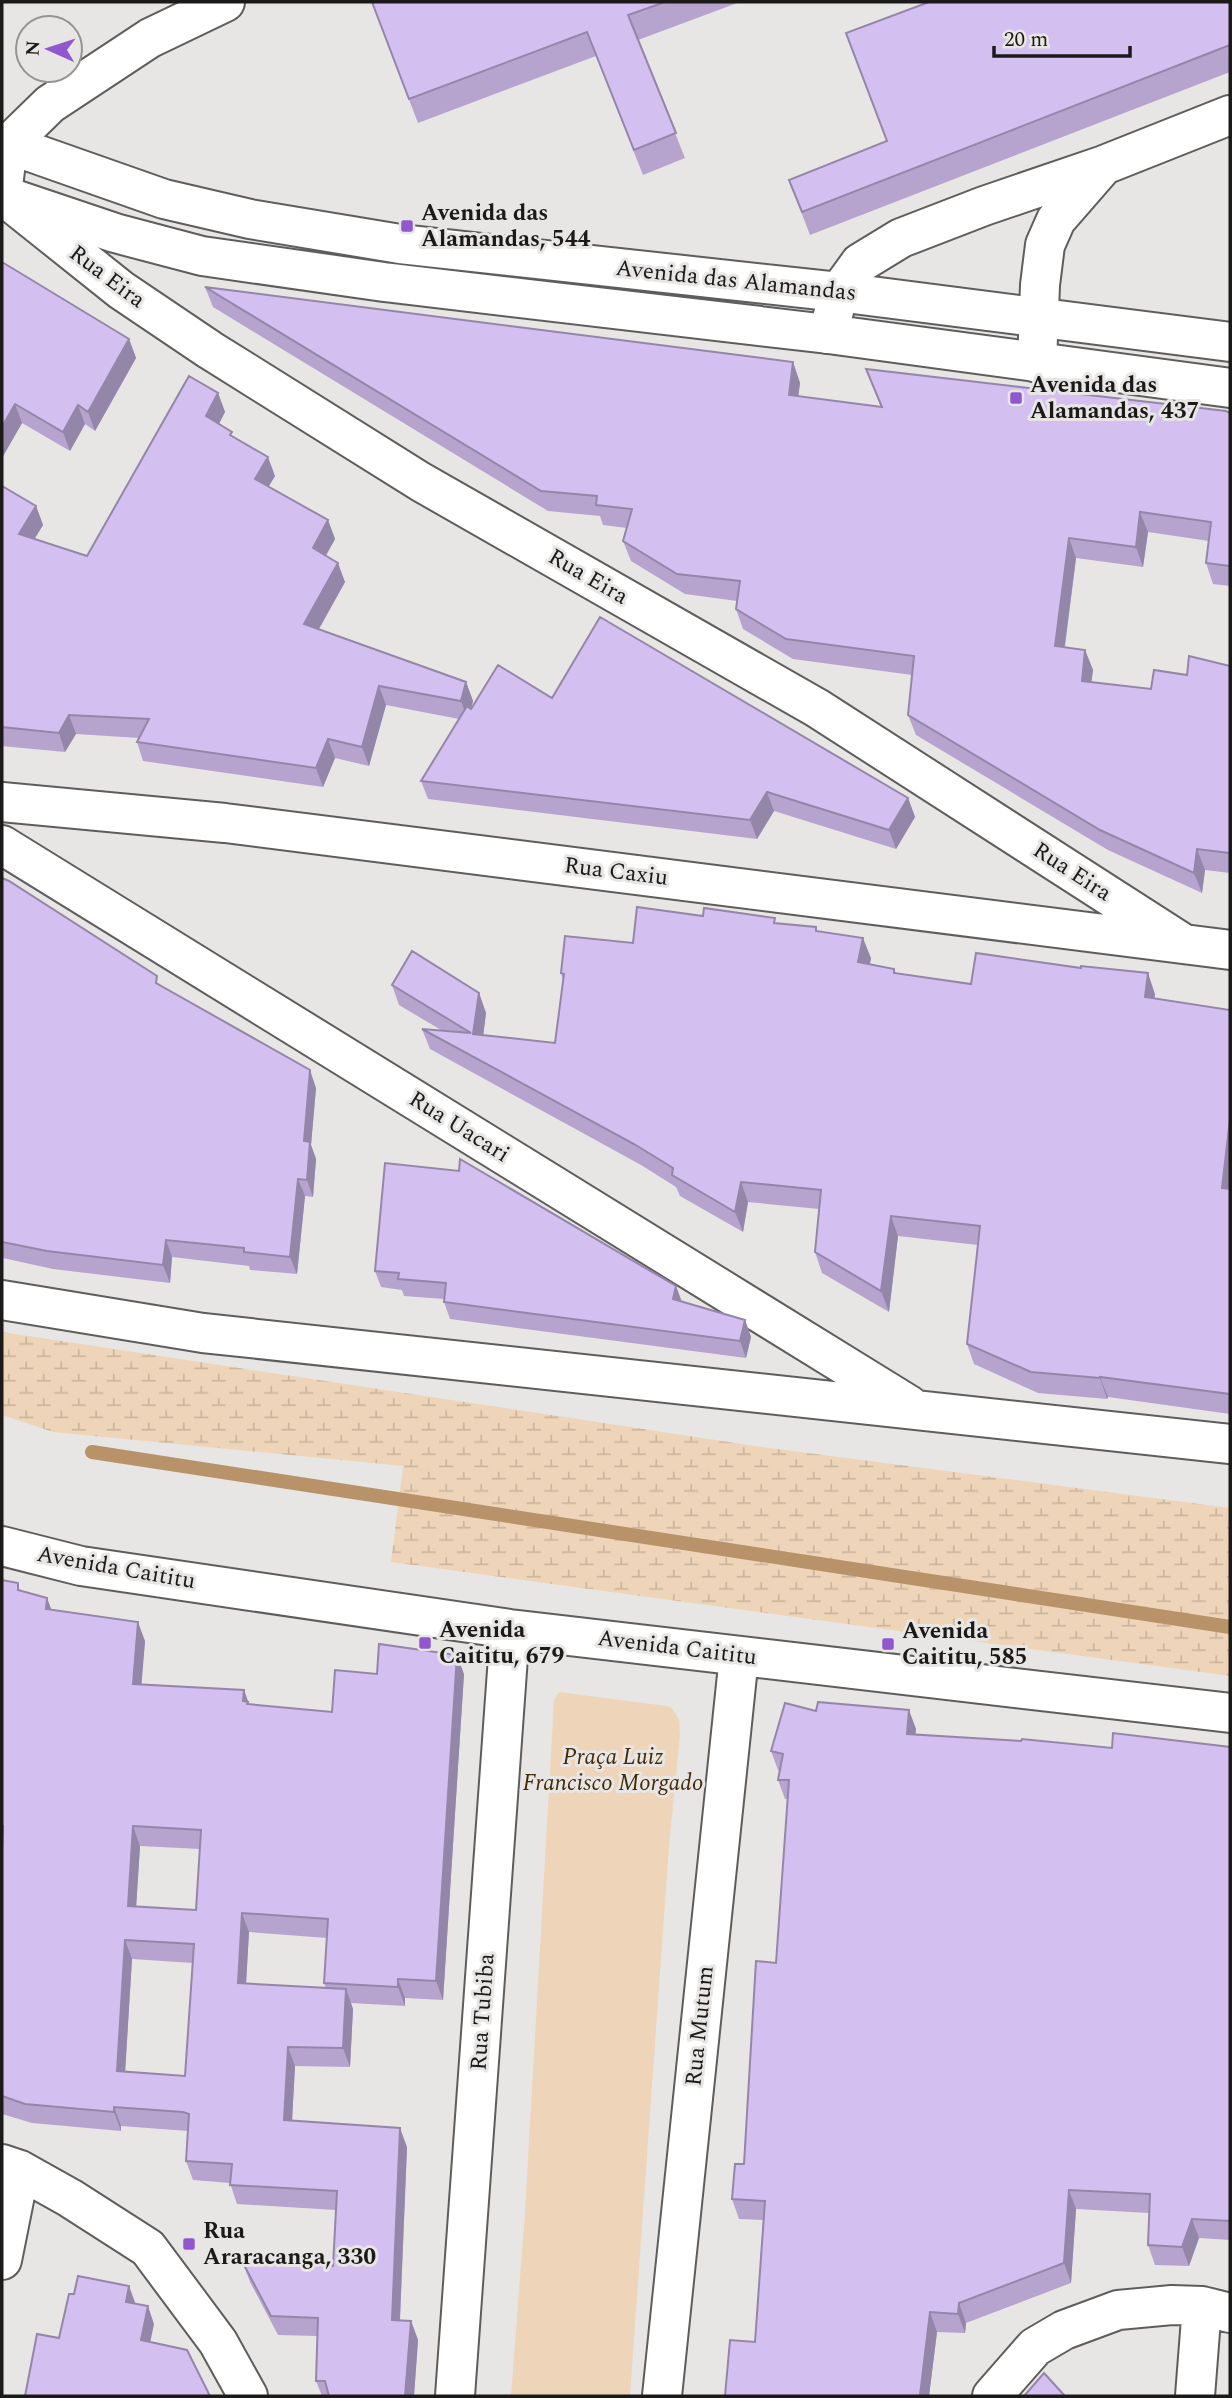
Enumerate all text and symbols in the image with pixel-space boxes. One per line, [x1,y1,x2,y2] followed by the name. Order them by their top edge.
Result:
[14,14,84,84] north arrow
[994,14,1130,58] scale bar
[1004,24,1048,56] text: 20 m
[19,40,48,57] text: N
[421,196,591,257] place label: Avenida das Alamandas, 544
[399,218,415,234] marker: Avenida das Alamandas, 544
[61,237,153,317] street label: Rua Eira
[614,251,858,311] street label: Avenida das Alamandas
[1030,368,1200,429] place label: Avenida das Alamandas, 437
[1008,390,1024,406] marker: Avenida das Alamandas, 437
[541,540,635,614] street label: Rua Eira
[1026,833,1118,911] street label: Rua Eira
[562,848,670,896] street label: Rua Caxiu
[402,1082,516,1172] street label: Rua Uacari
[34,1537,198,1599] street label: Avenida Caititu
[439,1613,565,1674] place label: Avenida Caititu, 679
[902,1614,1027,1675] place label: Avenida Caititu, 585
[595,1621,759,1675] street label: Avenida Caititu
[417,1635,433,1651] marker: Avenida Caititu, 679
[880,1636,896,1652] marker: Avenida Caititu, 585
[522,1740,704,1801] park label: Praça Luiz Francisco Morgado
[461,1952,505,2072] street label: Rua Tubiba
[676,1964,724,2088] street label: Rua Mutum
[203,2214,376,2275] place label: Rua Araracanga, 330
[181,2236,197,2252] marker: Rua Araracanga, 330

